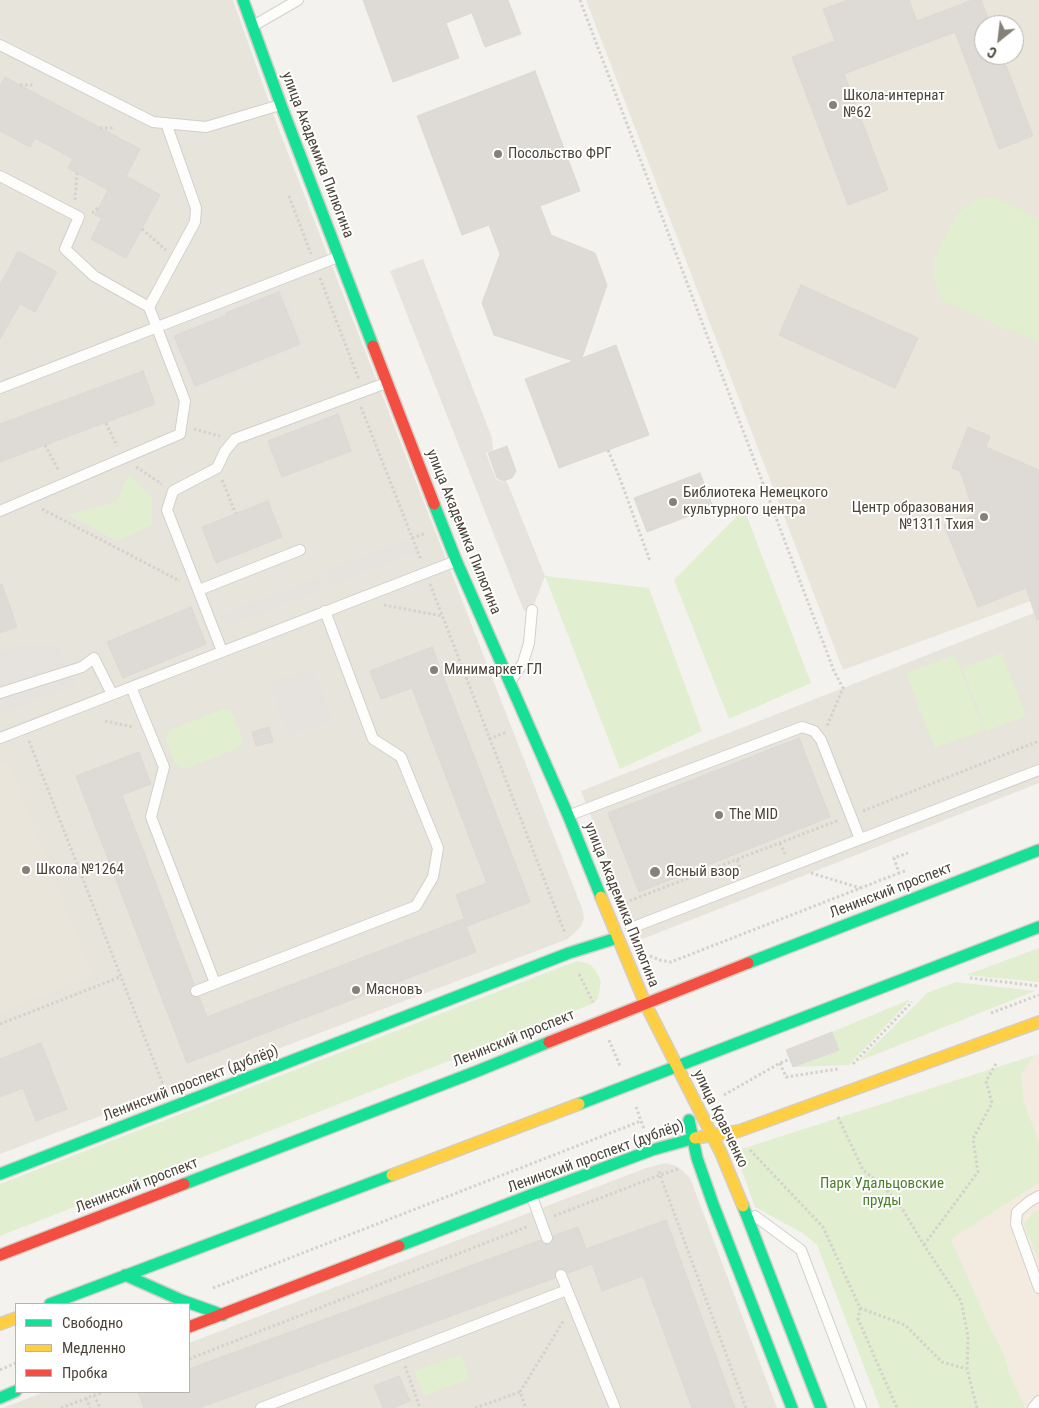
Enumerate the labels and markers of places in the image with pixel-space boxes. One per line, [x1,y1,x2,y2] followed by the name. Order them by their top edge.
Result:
[843,87,945,122] place label: Школа-интернат №62
[827,99,839,111] marker: Школа-интернат №62
[508,145,612,163] place label: Посольство ФРГ
[492,148,504,160] marker: Посольство ФРГ
[683,484,828,519] place label: Библиотека Немецкого культурного центра
[667,496,679,508] marker: Библиотека Немецкого культурного центра
[852,499,974,534] place label: Центр образования №1311 Тхия
[978,511,990,523] marker: Центр образования №1311 Тхия
[444,661,542,679] place label: Минимаркет ГЛ
[428,664,440,676] marker: Минимаркет ГЛ
[729,806,778,824] place label: The MID
[713,809,725,821] marker: The MID
[36,861,124,879] place label: Школа №1264
[666,863,739,881] place label: Ясный взор
[20,864,32,876] marker: Школа №1264
[648,865,662,879] marker: Ясный взор
[366,981,422,999] place label: Мясновъ
[350,984,362,996] marker: Мясновъ

